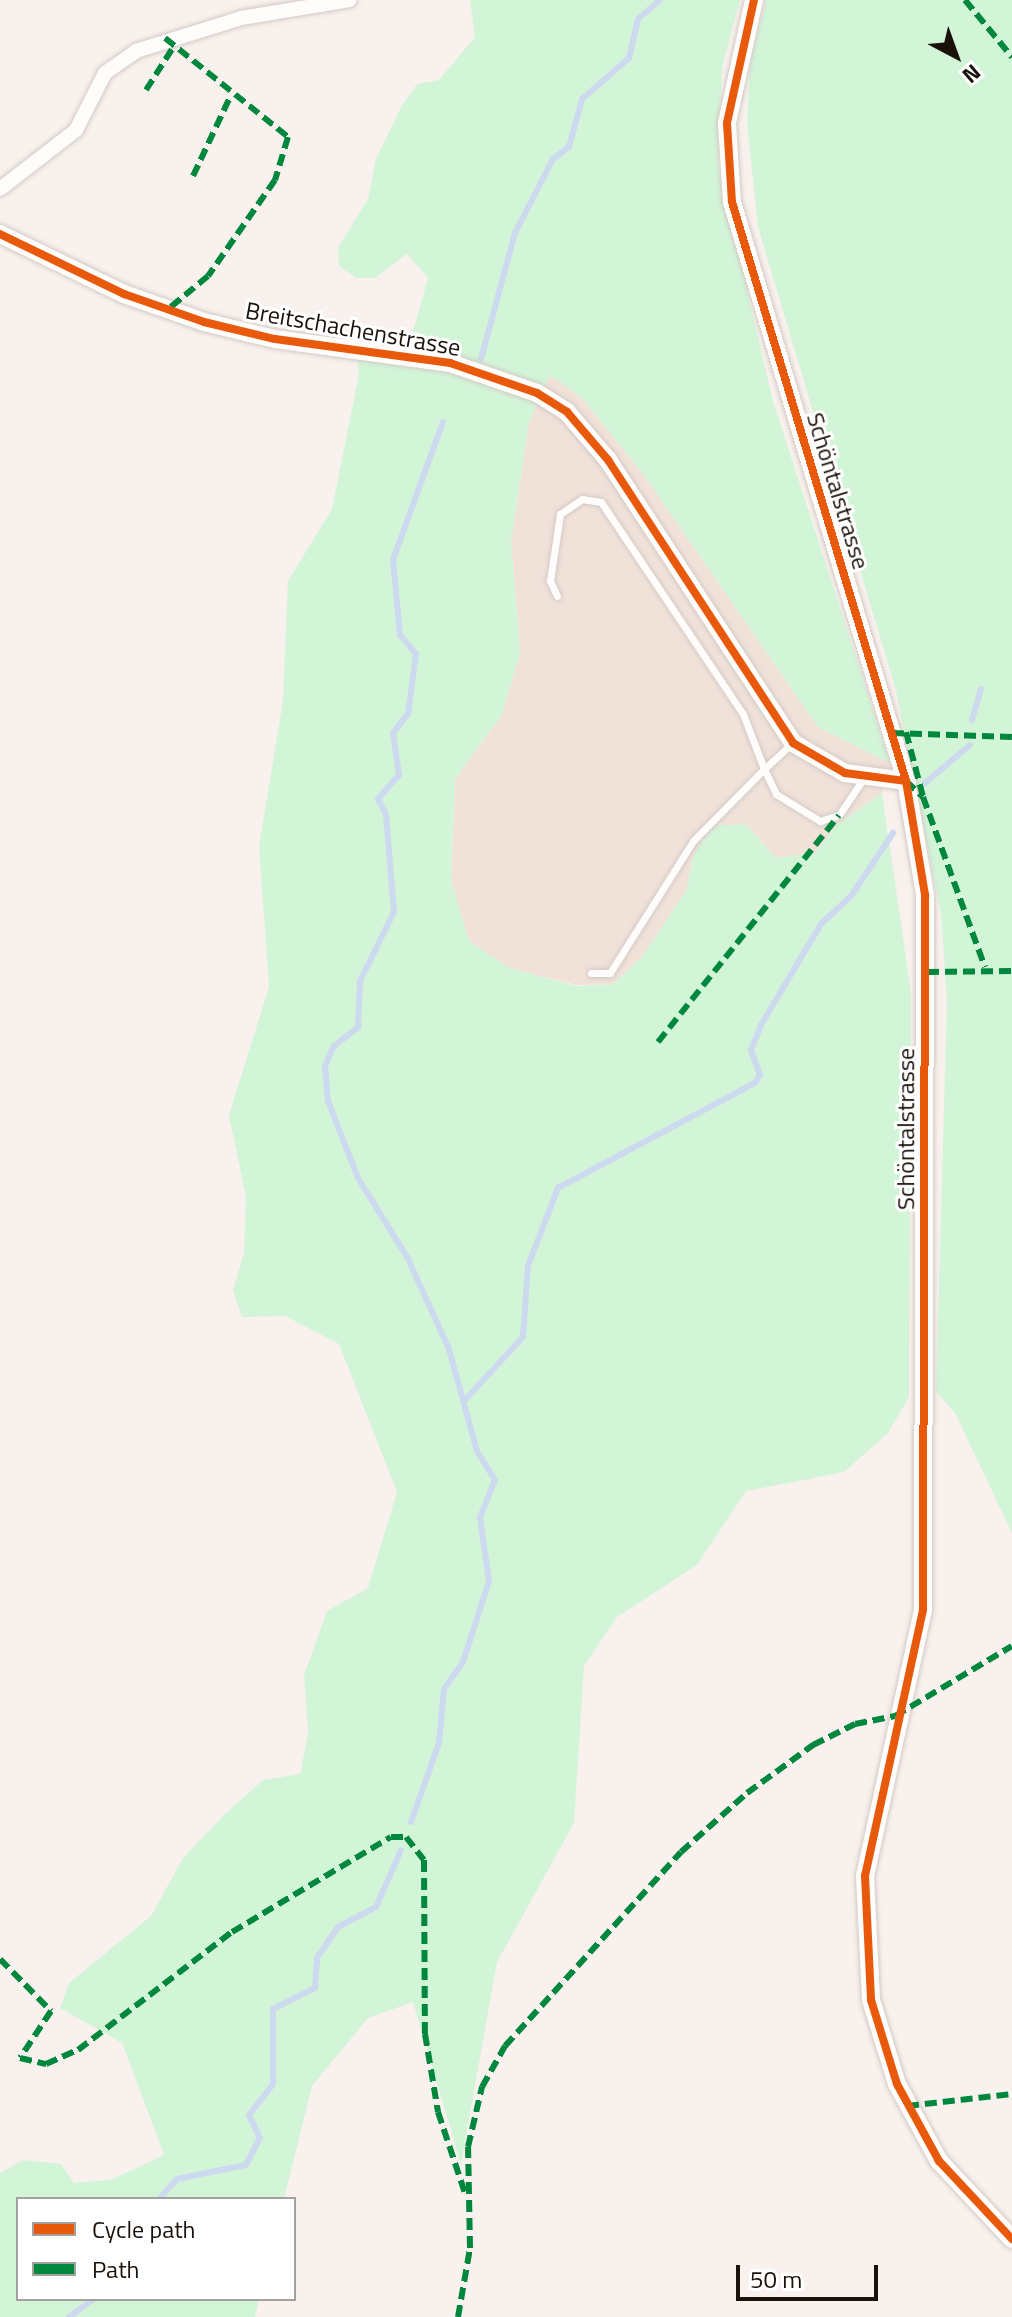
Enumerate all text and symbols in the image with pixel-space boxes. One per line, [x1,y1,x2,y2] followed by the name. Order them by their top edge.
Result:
[916,16,996,96] north arrow
[955,56,989,92] text: N
[243,296,463,362] street label: Breitschachenstrasse
[801,409,875,573] street label: Schöntalstrasse
[892,1048,920,1210] street label: Schöntalstrasse
[16,2197,296,2301] legend
[92,2211,195,2247] text: Cycle path
[740,2249,882,2299] scale bar
[92,2251,139,2287] text: Path
[750,2261,802,2297] text: 50 m

